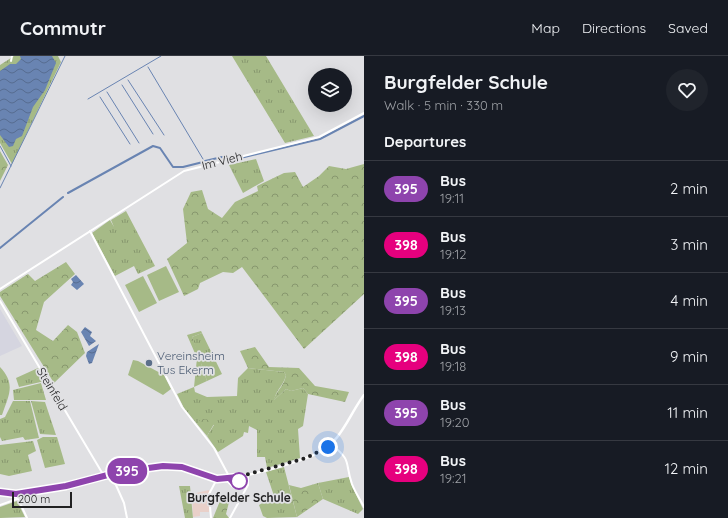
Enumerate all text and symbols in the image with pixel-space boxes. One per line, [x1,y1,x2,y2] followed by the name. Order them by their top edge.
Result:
[20,16,106,40] text: Commutr
[531,19,560,37] text: Map
[582,19,646,37] text: Directions
[668,19,708,37] text: Saved
[308,68,352,112] map controls
[308,68,352,112] button: layers
[666,69,708,111] button: heart
[384,70,548,94] text: Burgfelder Schule
[384,97,503,113] text: Walk · 5 min · 330 m
[384,132,466,151] text: Departures
[200,148,244,173] street label: Im Vieh
[440,171,466,190] text: Bus
[670,179,708,198] text: 2 min
[394,180,418,198] text: 395
[440,190,464,206] text: 19:11
[440,227,466,246] text: Bus
[670,235,708,254] text: 3 min
[394,236,418,254] text: 398
[440,246,467,262] text: 19:12
[440,283,466,302] text: Bus
[670,291,708,310] text: 4 min
[394,292,418,310] text: 395
[440,302,466,318] text: 19:13
[440,339,466,358] text: Bus
[670,347,708,366] text: 9 min
[157,348,225,377] place label: Vereinsheim Tus Ekerm
[394,348,418,366] text: 398
[144,358,154,368] marker: Vereinsheim Tus Ekerm
[440,358,466,374] text: 19:18
[34,364,71,413] street label: Steinfeld
[440,395,466,414] text: Bus
[667,403,708,422] text: 11 min
[394,404,418,422] text: 395
[440,414,469,430] text: 19:20
[318,437,338,457] your location
[440,451,466,470] text: Bus
[104,458,150,484] line badge: 395
[664,459,708,478] text: 12 min
[394,460,418,478] text: 398
[115,462,139,480] text: 395
[440,470,467,486] text: 19:21
[230,472,248,490] marker: Burgfelder Schule
[12,490,72,509] scale bar
[187,490,291,505] place label: Burgfelder Schule
[18,492,50,506] text: 200 m

